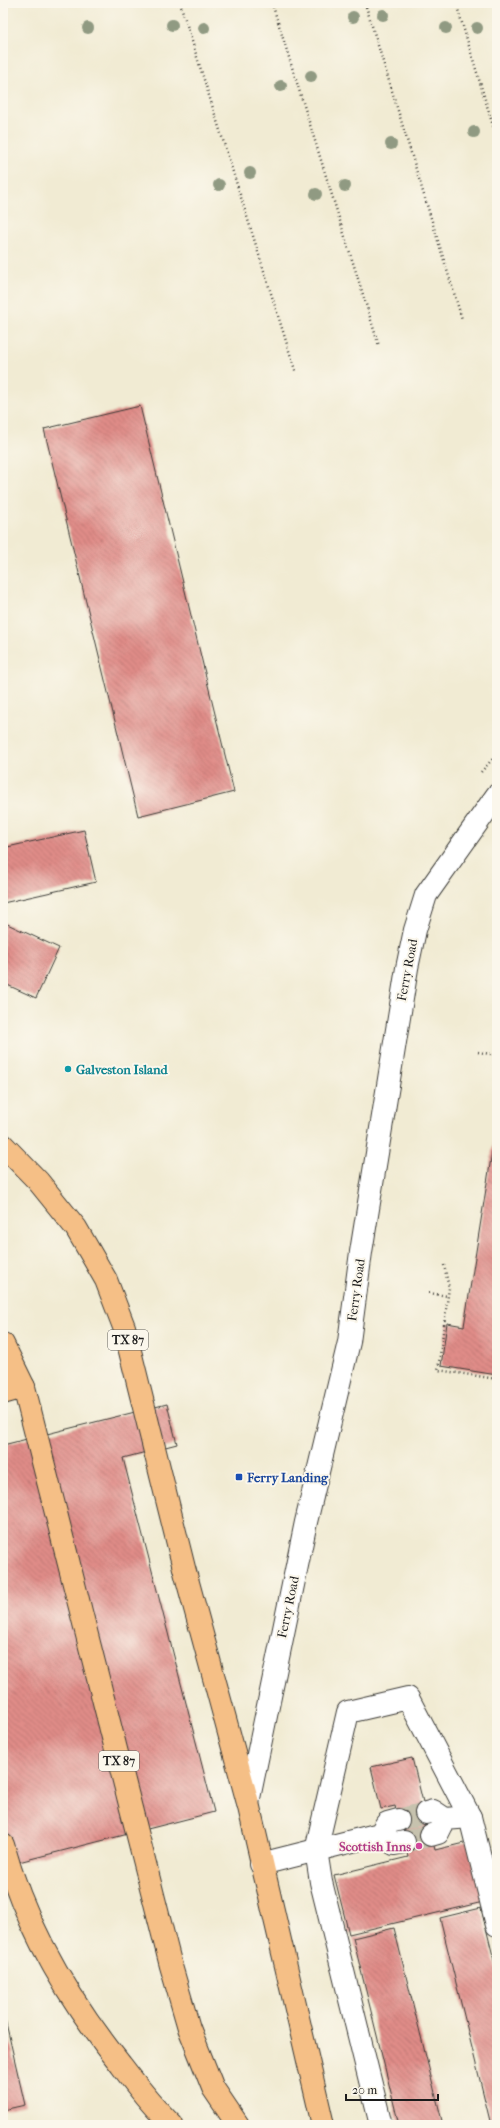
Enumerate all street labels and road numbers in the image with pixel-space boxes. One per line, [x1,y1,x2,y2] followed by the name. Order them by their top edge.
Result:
[394,937,421,1002] street label: Ferry Road
[344,1257,368,1322] street label: Ferry Road
[108,1330,148,1350] road number: TX 87
[274,1574,302,1639] street label: Ferry Road
[99,1751,139,1771] road number: TX 87

